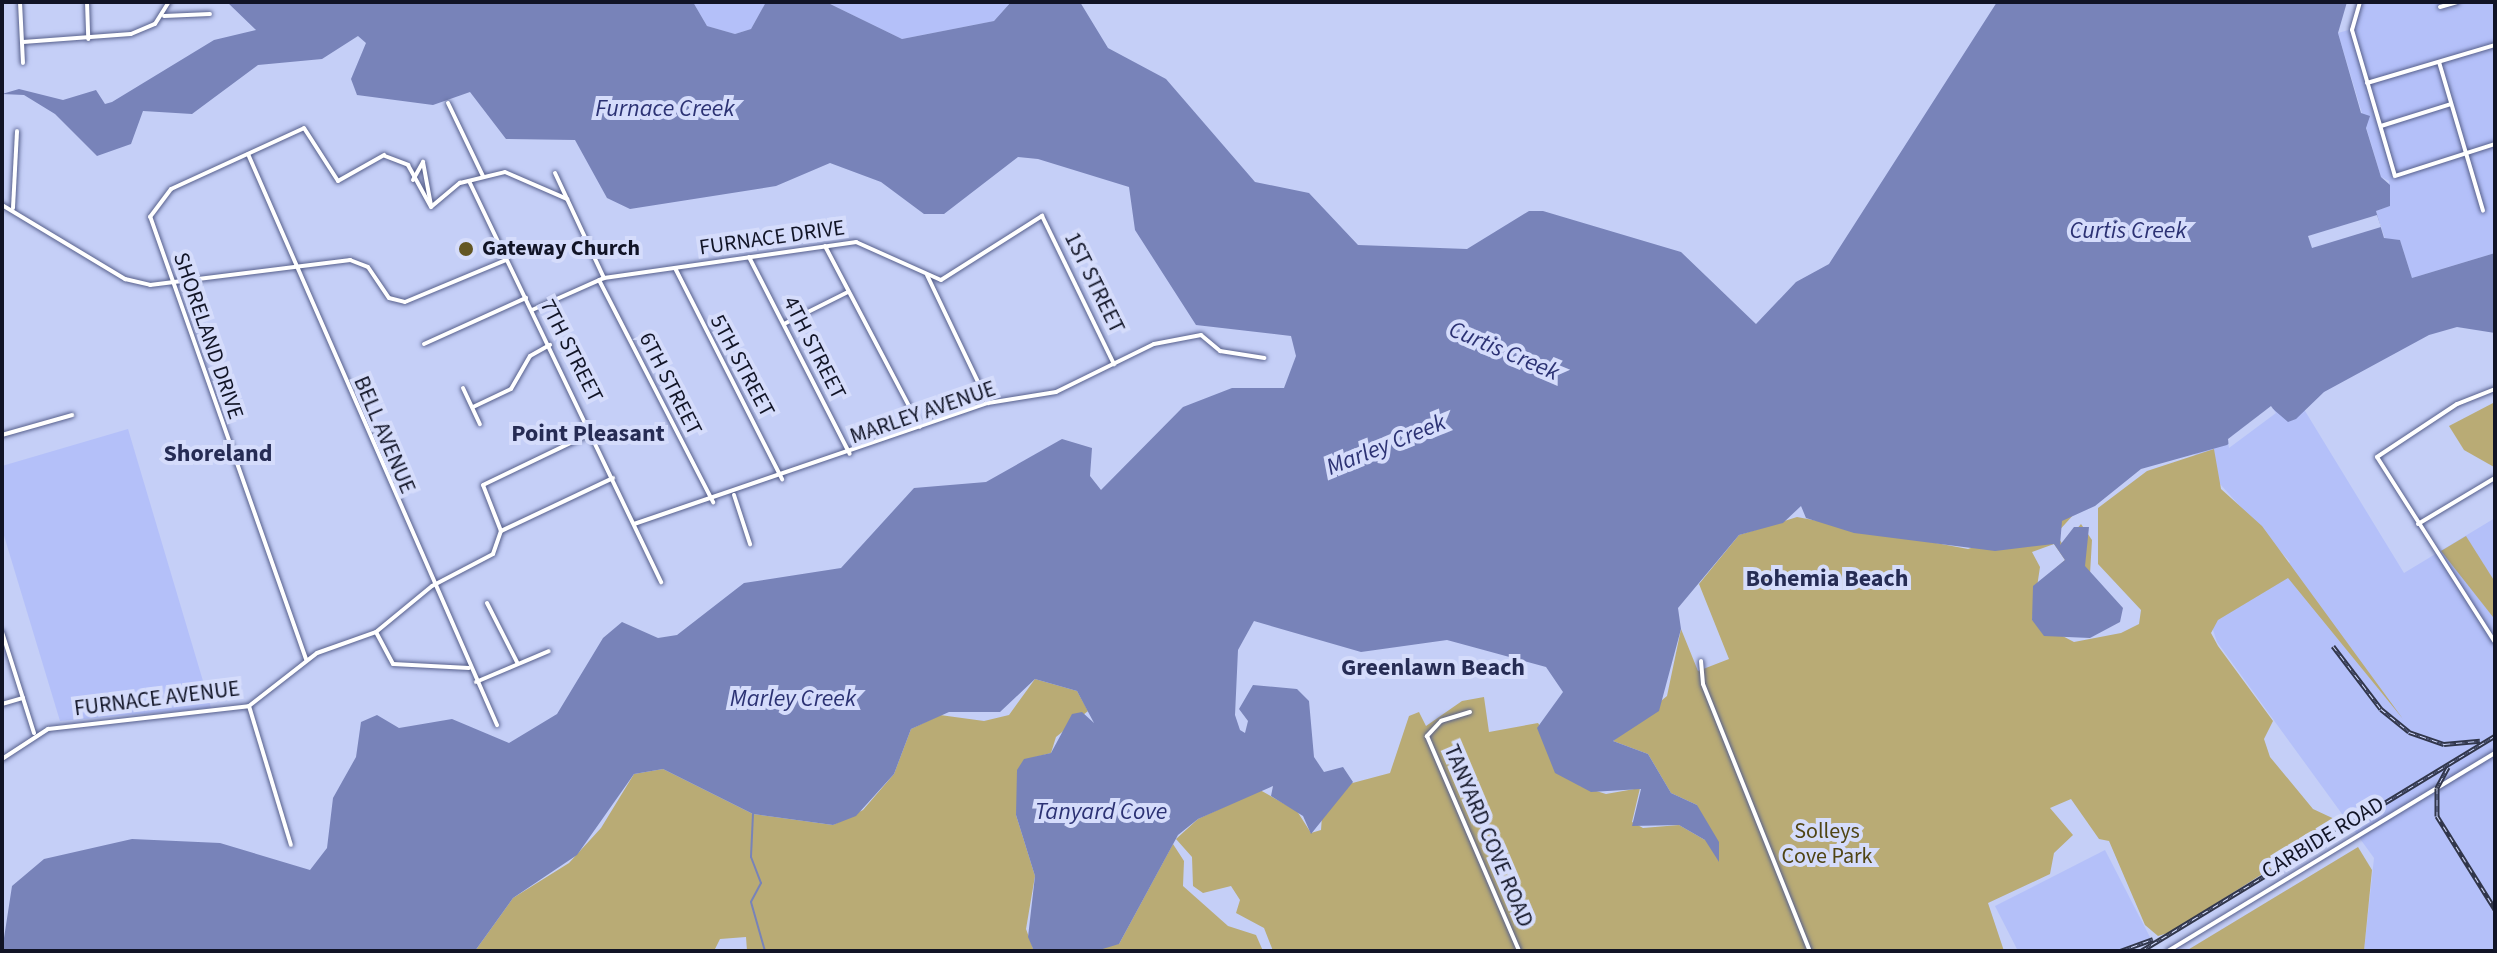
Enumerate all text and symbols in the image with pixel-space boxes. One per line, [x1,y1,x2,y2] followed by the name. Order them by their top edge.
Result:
[595,95,735,123] water label: Furnace Creek
[697,215,847,261] street label: FURNACE DRIVE
[2069,217,2187,245] water label: Curtis Creek
[1058,228,1130,338] street label: 1ST STREET
[482,236,640,262] place label: Gateway Church
[457,240,475,258] marker: Gateway Church
[167,249,249,423] street label: SHORELAND DRIVE
[777,292,851,404] street label: 4TH STREET
[534,295,608,407] street label: 7TH STREET
[704,310,780,422] street label: 5TH STREET
[1444,315,1564,387] water label: Curtis Creek
[633,328,707,440] street label: 6TH STREET
[347,372,421,498] street label: BELL AVENUE
[847,376,999,450] street label: MARLEY AVENUE
[1322,408,1450,482] water label: Marley Creek
[511,420,665,448] district label: Point Pleasant
[163,440,273,468] district label: Shoreland
[1746,565,1908,593] district label: Bohemia Beach
[1341,654,1525,682] district label: Greenlawn Beach
[73,676,241,722] street label: FURNACE AVENUE
[730,685,856,713] water label: Marley Creek
[1438,741,1538,931] street label: TANYARD COVE ROAD
[2257,791,2389,885] street label: CARBIDE ROAD
[1035,798,1167,826] water label: Tanyard Cove
[1781,818,1873,870] park label: Solleys Cove Park

